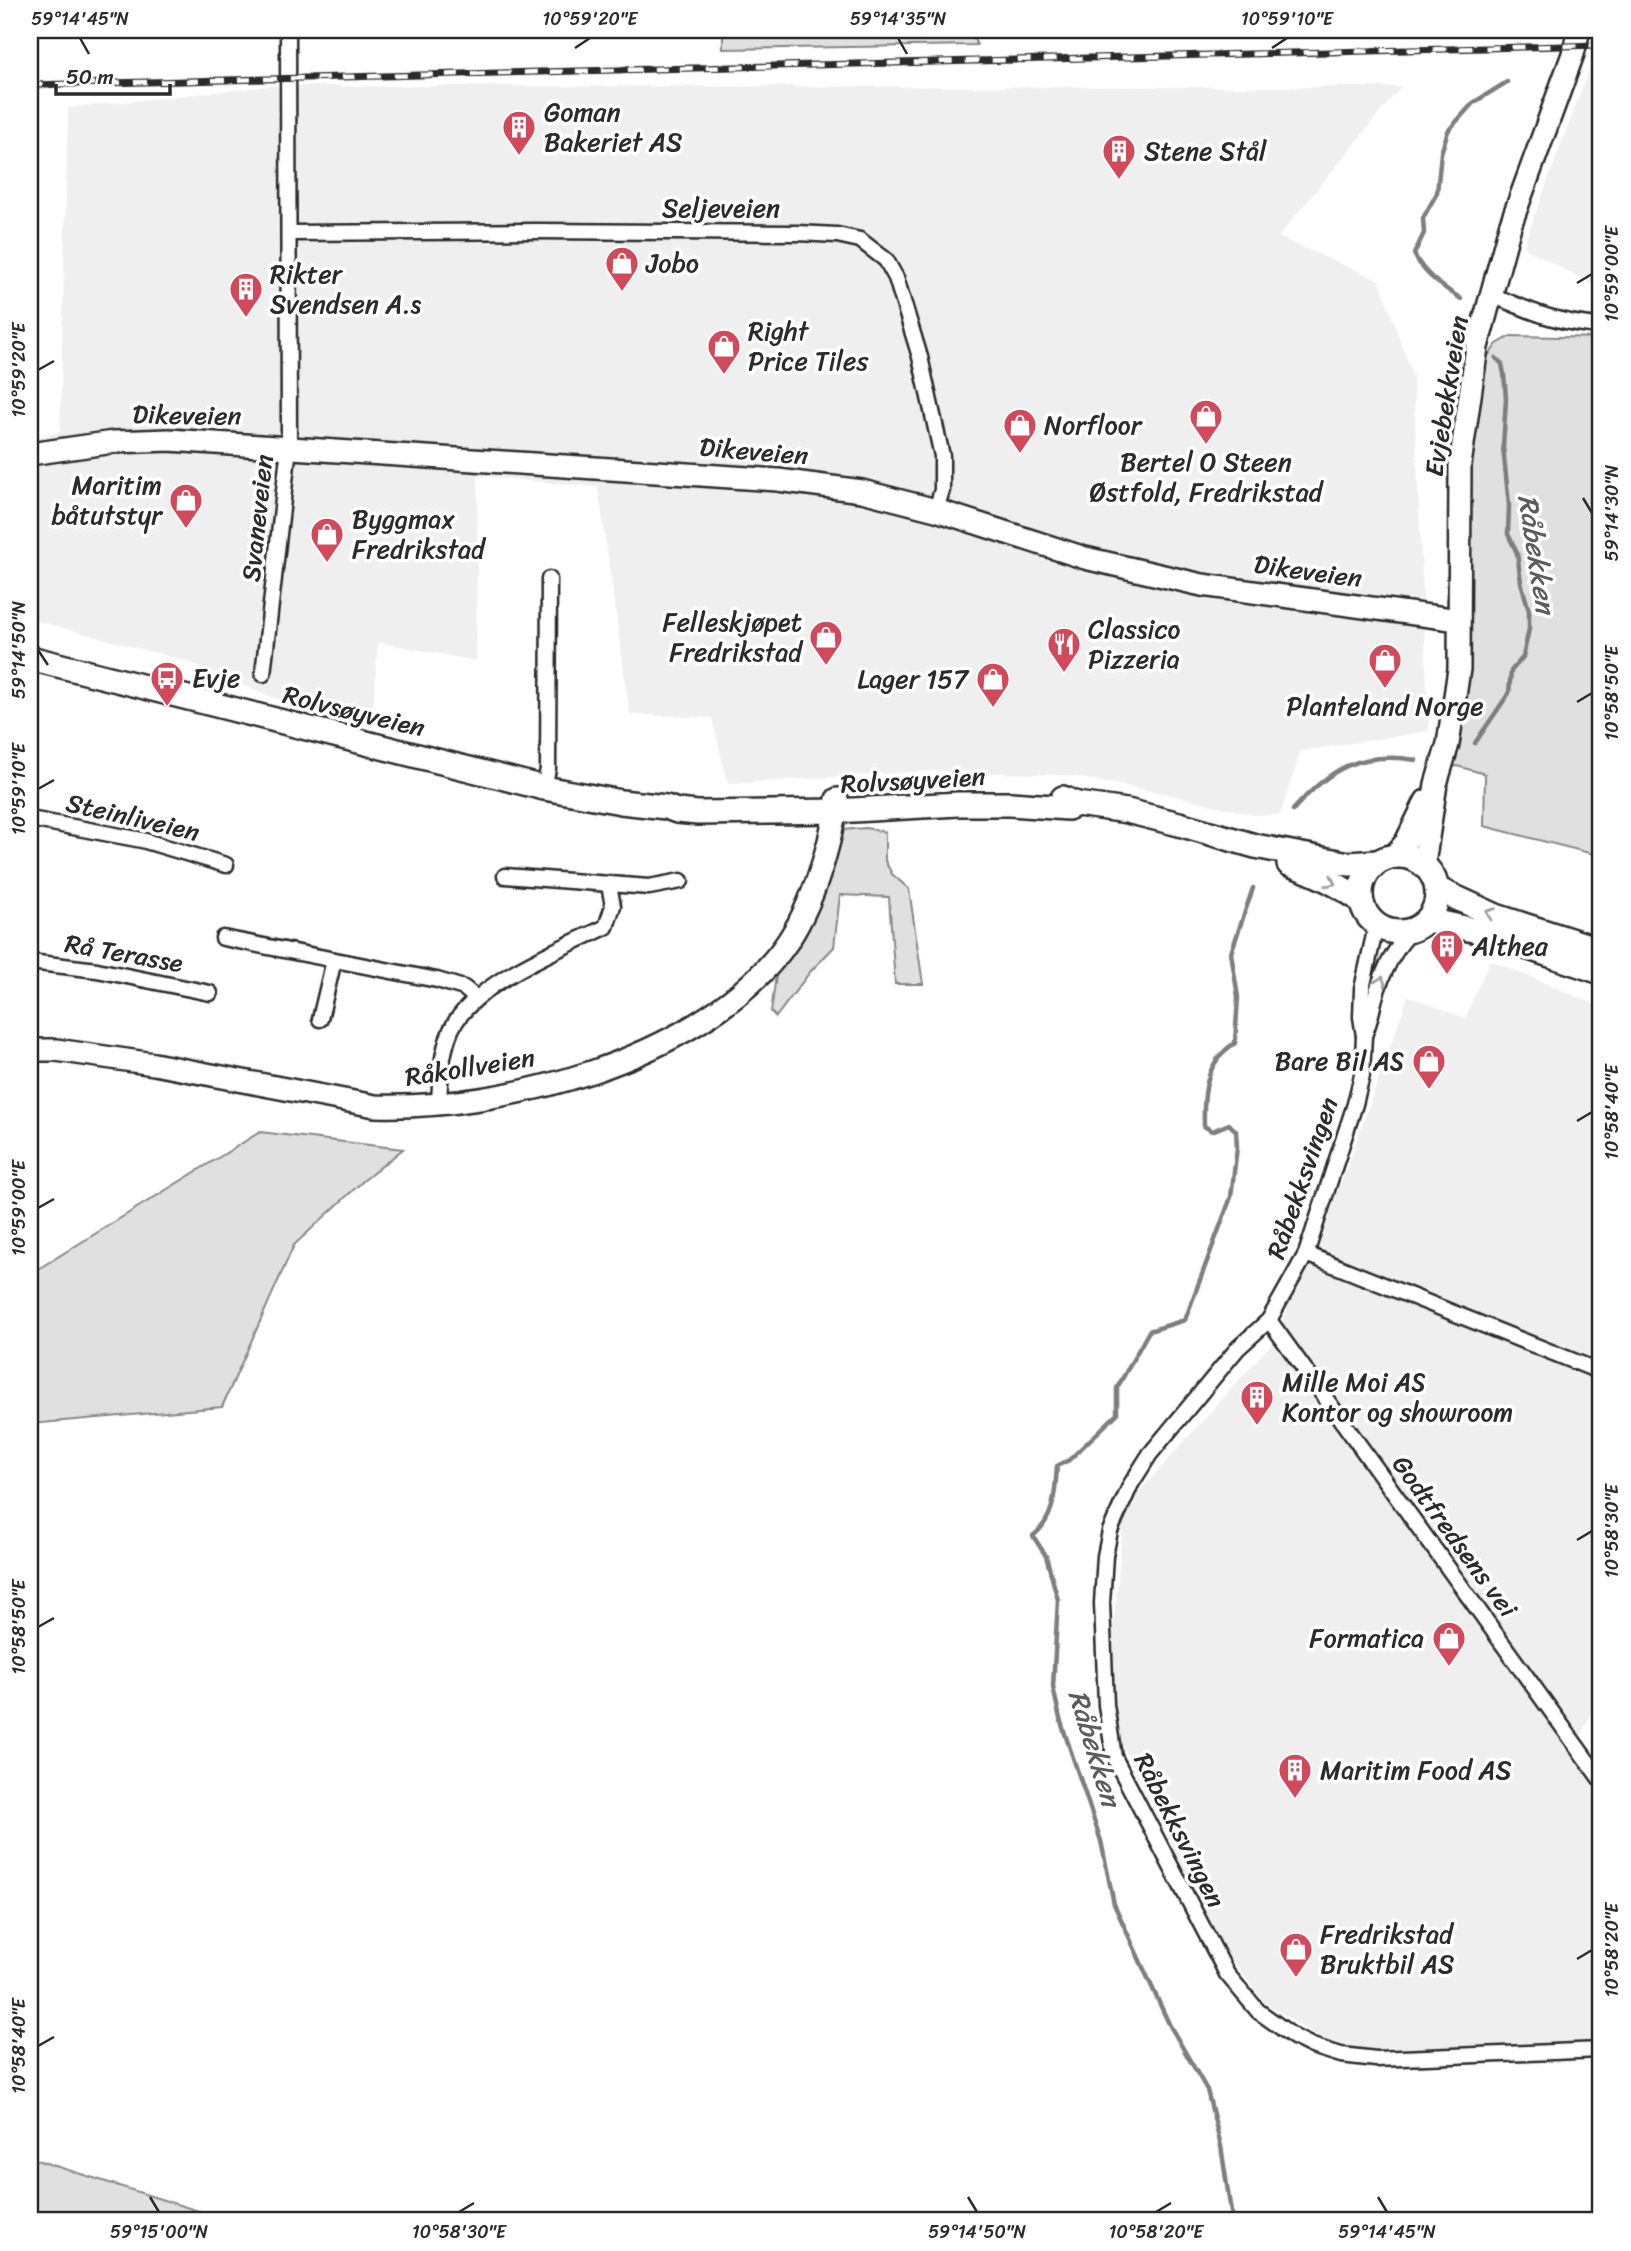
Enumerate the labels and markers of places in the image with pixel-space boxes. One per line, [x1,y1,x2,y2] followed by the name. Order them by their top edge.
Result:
[544,89,682,165] place label: Goman Bakeriet AS
[500,108,538,157] building icon: Goman Bakeriet AS
[1144,128,1267,174] place label: Stene Stål
[1100,132,1138,181] building icon: Stene Stål
[645,240,699,286] place label: Jobo
[603,244,641,293] shop icon: Jobo
[270,251,422,327] place label: Rikter Svendsen A.s
[227,270,265,319] building icon: Rikter Svendsen A.s
[748,308,869,384] place label: Right Price Tiles
[705,327,743,376] shop icon: Right Price Tiles
[1187,397,1225,446] shop icon: Bertel O Steen Østfold, Fredrikstad
[1044,402,1143,448] place label: Norfloor
[1001,406,1039,455] shop icon: Norfloor
[1089,439,1325,515] place label: Bertel O Steen Østfold, Fredrikstad
[52,462,163,538] place label: Maritim båtutstyr
[167,481,205,530] shop icon: Maritim båtutstyr
[352,496,487,572] place label: Byggmax Fredrikstad
[308,515,346,564] shop icon: Byggmax Fredrikstad
[663,599,804,675] place label: Felleskjøpet Fredrikstad
[1088,606,1180,682] place label: Classico Pizzeria
[807,618,845,667] shop icon: Felleskjøpet Fredrikstad
[1045,625,1083,674] restaurant icon: Classico Pizzeria
[1366,641,1404,690] shop icon: Planteland Norge
[192,655,240,701] place label: Evje
[857,656,970,702] place label: Lager 157
[148,659,186,708] bus stop icon: Evje
[974,660,1012,709] shop icon: Lager 157
[1286,683,1484,729] place label: Planteland Norge
[1471,923,1549,969] place label: Althea
[1428,927,1466,976] building icon: Althea
[1275,1038,1404,1084] place label: Bare Bil AS
[1410,1042,1448,1091] shop icon: Bare Bil AS
[1282,1359,1513,1435] place label: Mille Moi AS Kontor og showroom
[1238,1378,1276,1427] building icon: Mille Moi AS Kontor og showroom
[1309,1615,1424,1661] place label: Formatica
[1430,1619,1468,1668] shop icon: Formatica
[1320,1747,1512,1793] place label: Maritim Food AS
[1276,1751,1314,1800] building icon: Maritim Food AS
[1320,1911,1455,1987] place label: Fredrikstad Bruktbil AS
[1277,1930,1315,1979] shop icon: Fredrikstad Bruktbil AS

